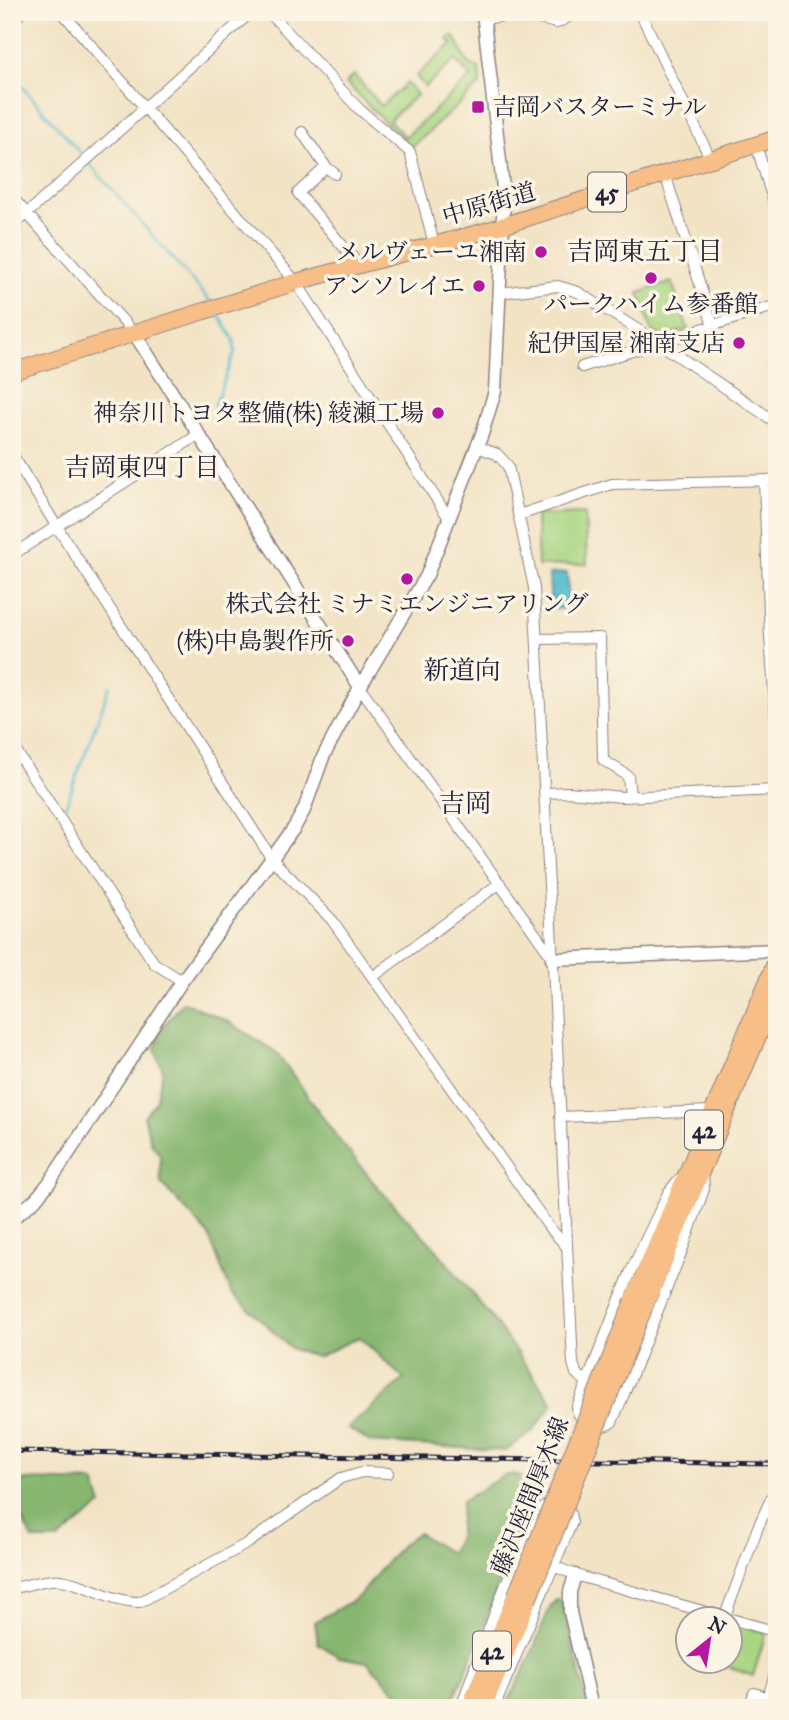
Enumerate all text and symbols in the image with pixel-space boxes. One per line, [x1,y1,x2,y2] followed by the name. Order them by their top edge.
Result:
[492,92,707,122] place label: 吉岡バスターミナル
[470,99,486,115] marker: 吉岡バスターミナル
[588,172,626,211] road number: 45
[439,176,539,232] street label: 中原街道
[567,235,723,267] district label: 吉岡東五丁目
[336,237,527,267] place label: メルヴェーユ湘南
[533,244,549,260] marker: メルヴェーユ湘南
[643,270,659,286] marker: パークハイム参番館
[324,271,465,301] place label: アンソレイエ
[471,278,487,294] marker: アンソレイエ
[544,289,758,319] place label: パークハイム参番館
[528,328,725,358] place label: 紀伊国屋 湘南支店
[731,335,747,351] marker: 紀伊国屋 湘南支店
[93,398,424,428] place label: 神奈川トヨタ整備(株) 綾瀬工場
[430,405,446,421] marker: 神奈川トヨタ整備(株) 綾瀬工場
[64,451,220,483] district label: 吉岡東四丁目
[399,571,415,587] marker: 株式会社 ミナミエンジニアリング
[225,589,589,619] place label: 株式会社 ミナミエンジニアリング
[177,626,334,656] place label: (株)中島製作所
[340,633,356,649] marker: (株)中島製作所
[423,654,501,686] district label: 新道向
[439,787,491,819] district label: 吉岡
[685,1110,723,1149] road number: 42
[485,1412,575,1580] street label: 藤沢座間厚木線
[674,1604,744,1674] north arrow
[705,1612,730,1640] text: N
[473,1632,511,1670] road number: 42

